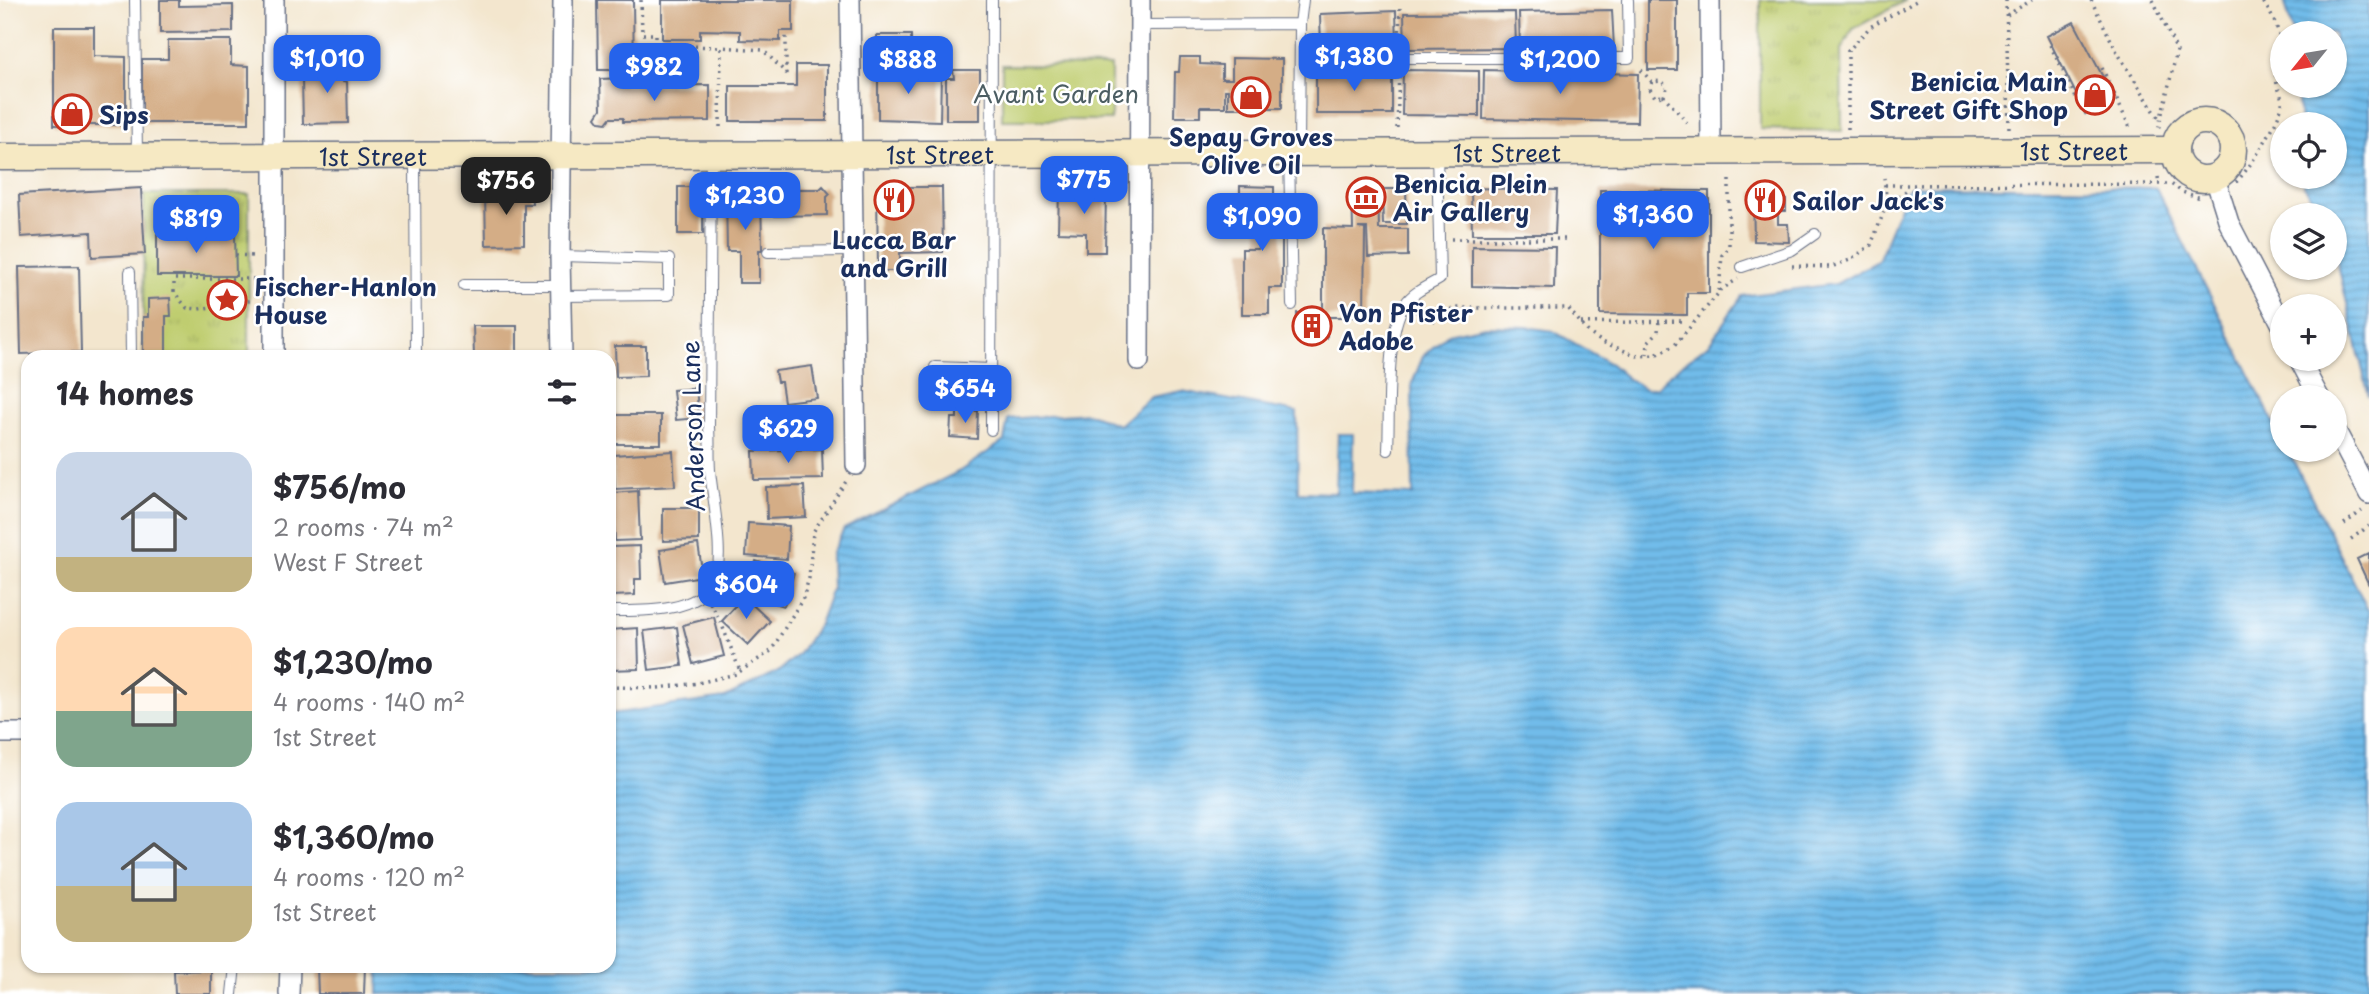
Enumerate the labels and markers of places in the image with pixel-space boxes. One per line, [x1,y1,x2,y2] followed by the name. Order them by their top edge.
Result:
[1297,34,1411,93] pin: $1,380
[270,36,384,95] pin: $1,010
[867,36,949,96] pin: $888
[1503,36,1617,96] pin: $1,200
[613,43,695,103] pin: $982
[1869,63,2068,127] place label: Benicia Main Street Gift Shop
[2074,74,2116,116] shop icon: Benicia Main Street Gift Shop
[1230,76,1272,118] shop icon: Sepay Groves Olive Oil
[51,93,93,135] shop icon: Sips
[99,96,149,132] place label: Sips
[1169,118,1333,182] place label: Sepay Groves Olive Oil
[1043,156,1125,216] pin: $775
[465,158,547,217] pin: $756
[1393,165,1547,229] place label: Benicia Plein Air Gallery
[688,173,802,232] pin: $1,230
[1345,176,1387,218] museum icon: Benicia Plein Air Gallery
[873,179,915,221] restaurant icon: Lucca Bar and Grill
[1744,179,1786,221] restaurant icon: Sailor Jack's
[1792,182,1944,218] place label: Sailor Jack's
[1596,191,1710,251] pin: $1,360
[1205,194,1319,253] pin: $1,090
[155,196,237,255] pin: $819
[832,221,957,285] place label: Lucca Bar and Grill
[254,268,437,332] place label: Fischer-Hanlon House
[206,279,248,321] place icon: Fischer-Hanlon House
[1338,294,1473,358] place label: Von Pfister Adobe
[1291,305,1333,347] building icon: Von Pfister Adobe
[924,366,1006,425] pin: $654
[747,406,829,465] pin: $629
[705,562,787,621] pin: $604

